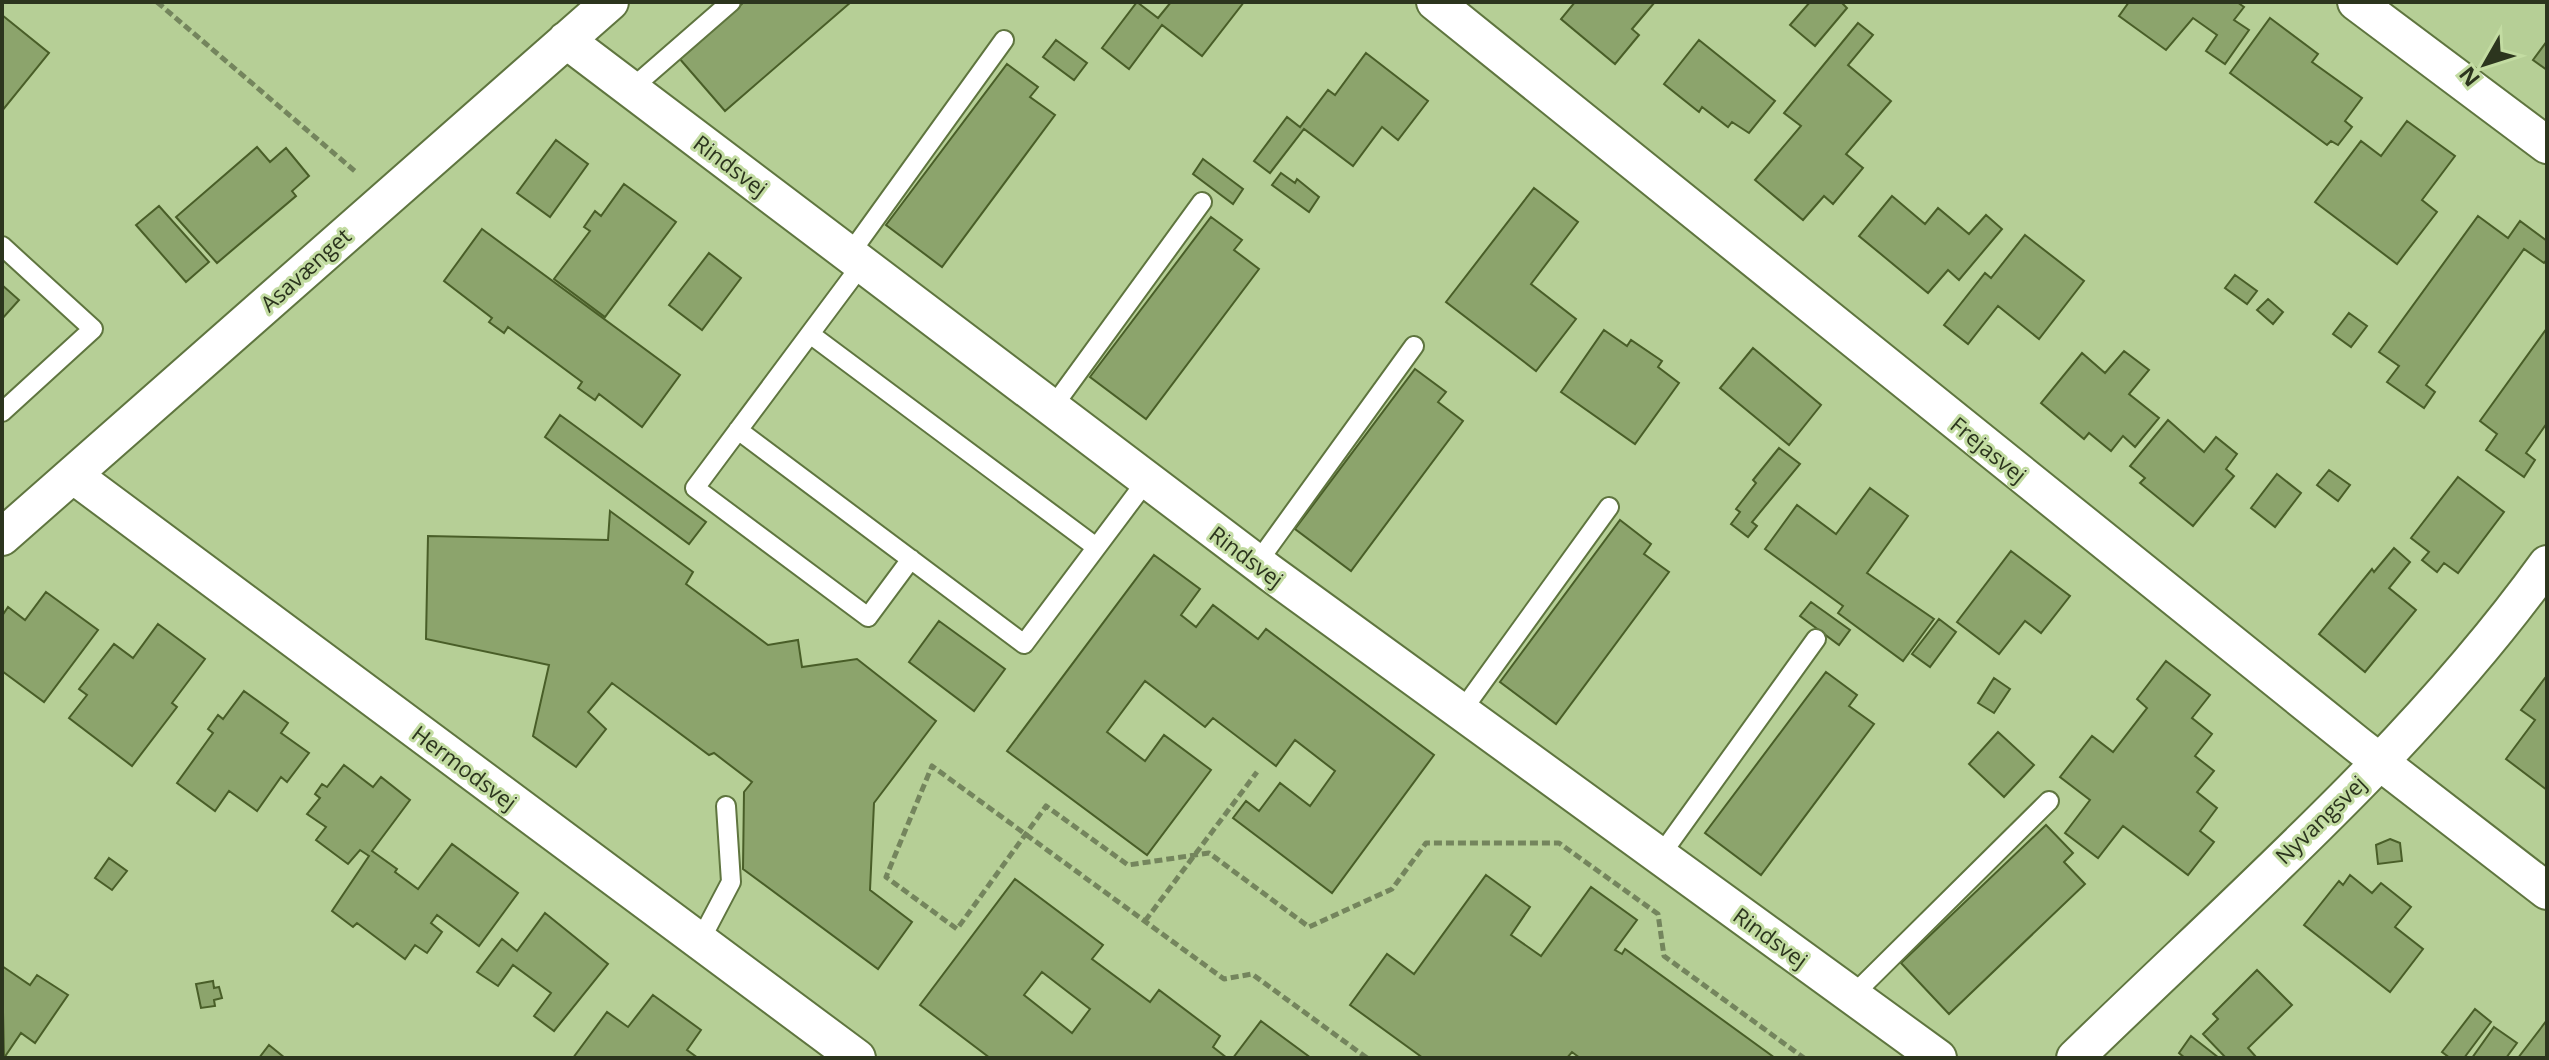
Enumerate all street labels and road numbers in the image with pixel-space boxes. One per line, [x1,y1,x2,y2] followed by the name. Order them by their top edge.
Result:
[688,127,774,203] street label: Rindsvej
[253,220,357,318] street label: Asavænget
[1945,409,2033,489] street label: Frejasvej
[1204,518,1290,594] street label: Rindsvej
[406,718,524,816] street label: Hermodsvej
[2268,768,2372,870] street label: Nyvangsvej
[1728,900,1814,974] street label: Rindsvej

